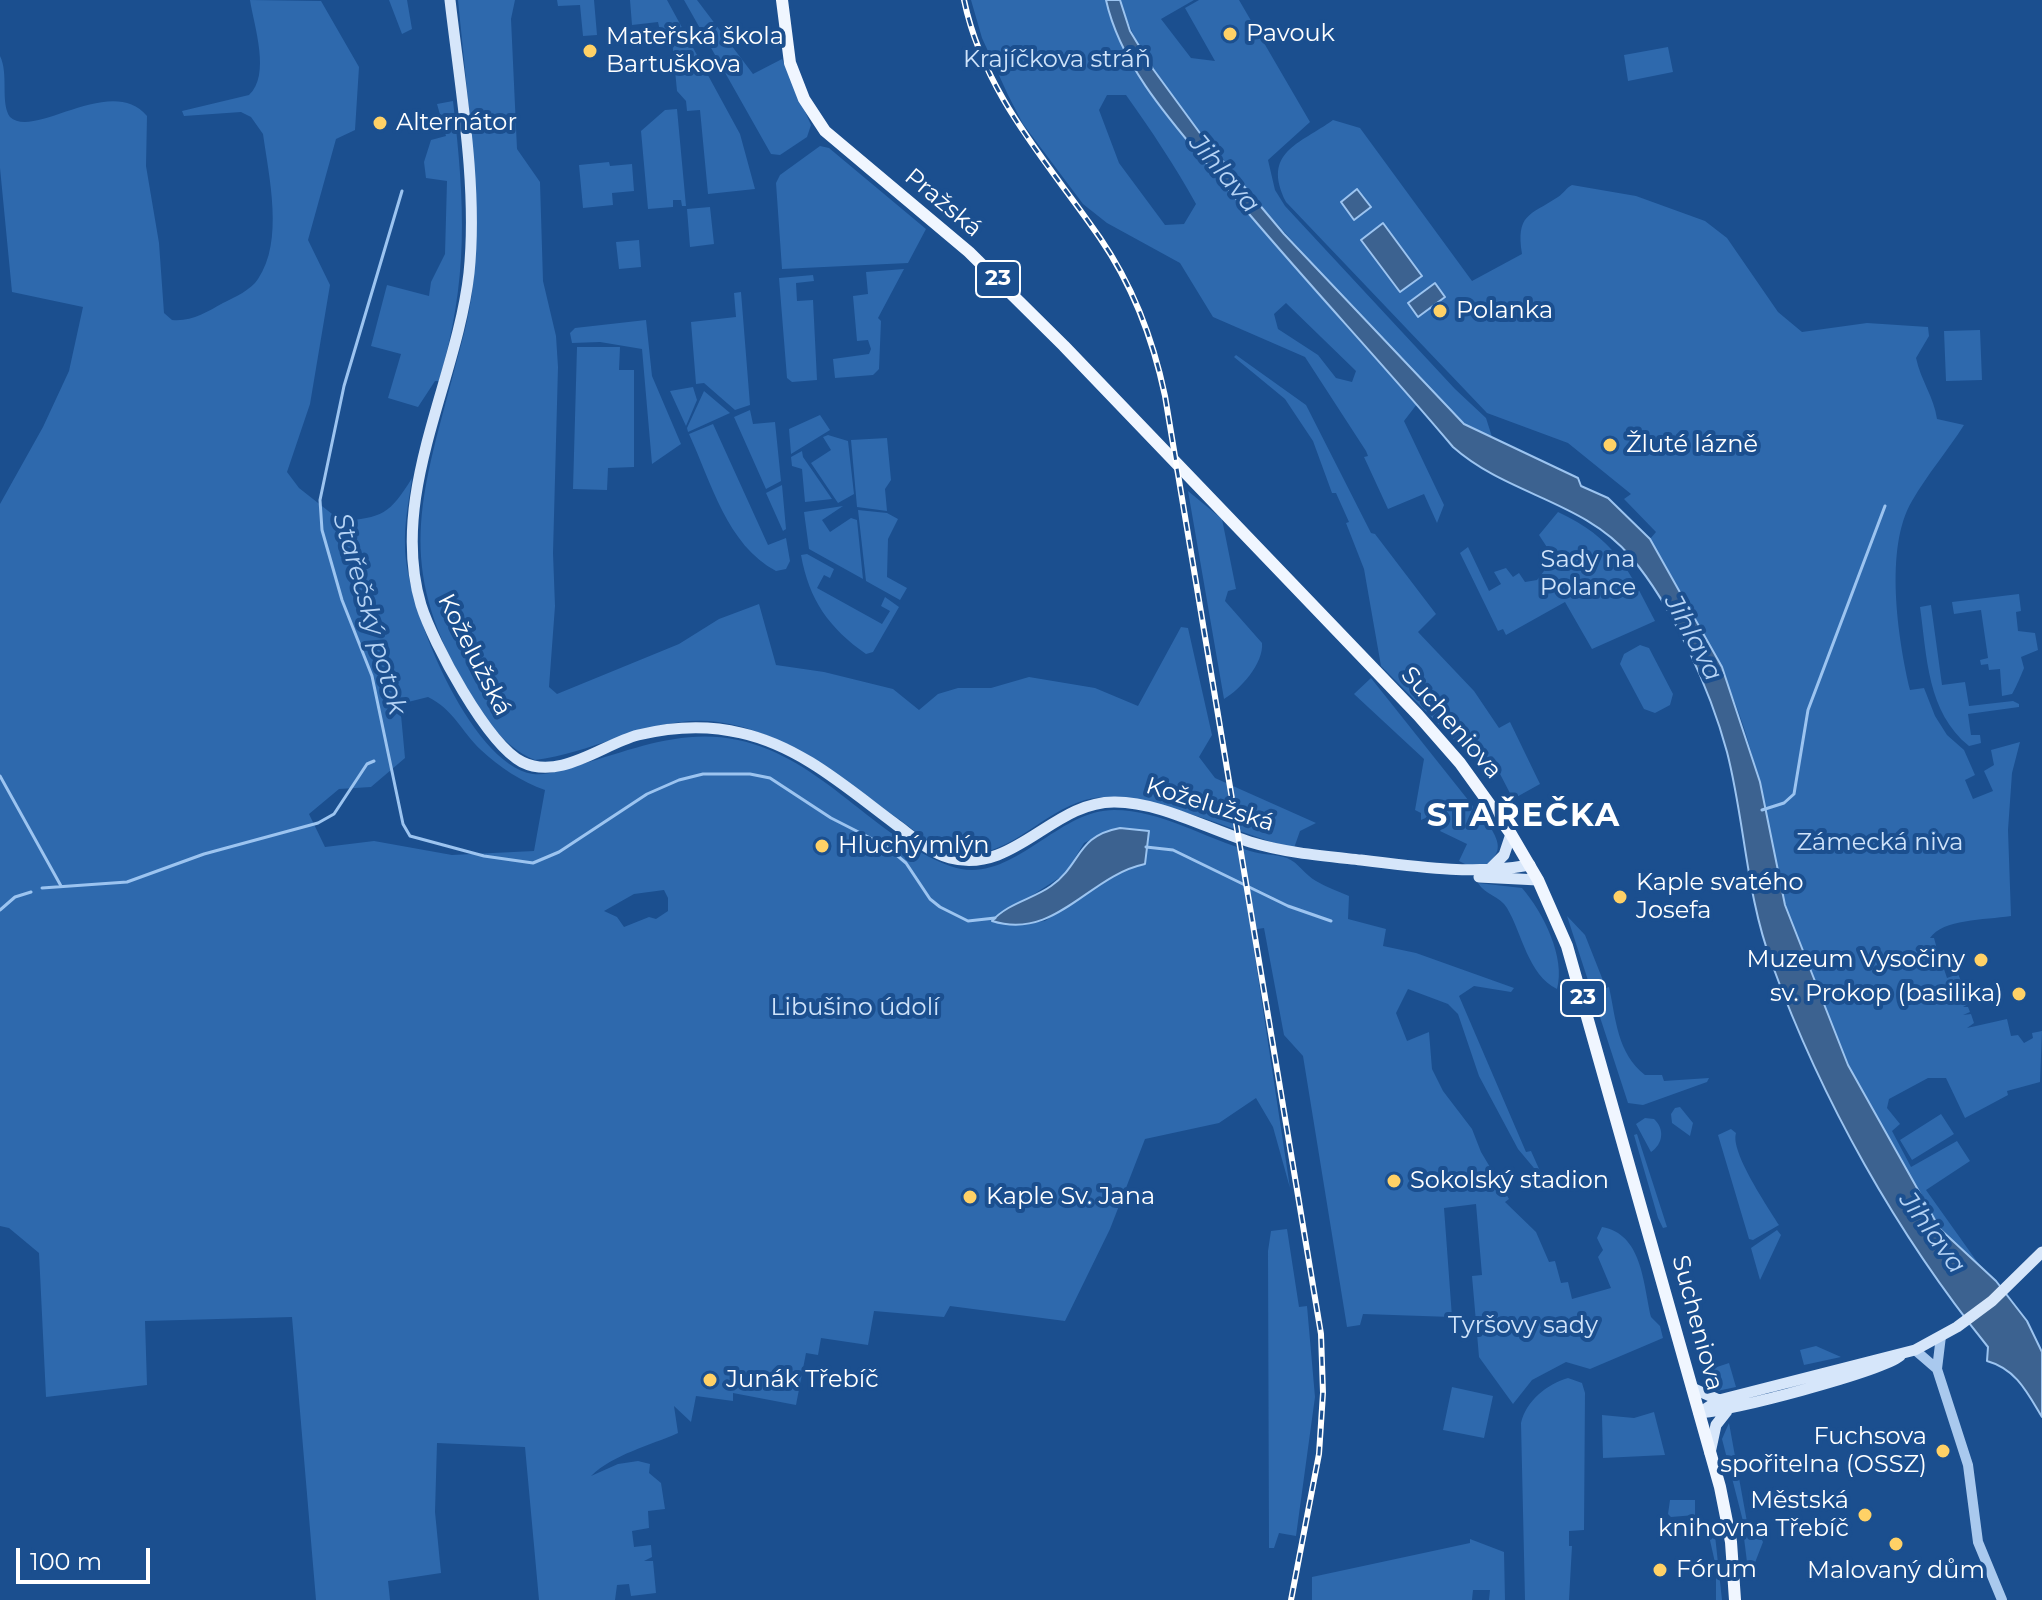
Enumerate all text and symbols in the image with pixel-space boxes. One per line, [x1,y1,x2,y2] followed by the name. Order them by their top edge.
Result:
[1246,20,1335,48] place label: Pavouk
[606,23,784,79] place label: Mateřská škola Bartuškova
[1221,25,1239,43] marker: Pavouk
[581,42,599,60] marker: Mateřská škola Bartuškova
[963,46,1151,74] park label: Krajíčkova stráň
[396,109,517,137] place label: Alternátor
[371,114,389,132] marker: Alternátor
[1182,128,1266,220] water label: Jihlava
[899,162,987,244] street label: Pražská
[976,261,1020,297] road number: 23
[1456,297,1553,325] place label: Polanka
[1431,302,1449,320] marker: Polanka
[1626,431,1758,459] place label: Žluté lázně
[1601,436,1619,454] marker: Žluté lázně
[325,510,413,718] water label: Stařečský potok
[1540,546,1636,602] park label: Sady na Polance
[431,589,517,721] street label: Koželužská
[1657,590,1729,686] water label: Jihlava
[1395,661,1507,785] street label: Sucheniova
[1142,772,1278,838] street label: Koželužská
[1427,798,1621,836] district label: STAŘEČKA
[1796,829,1964,857] park label: Zámecká niva
[838,832,990,860] place label: Hluchý mlýn
[813,837,831,855] marker: Hluchý mlýn
[1636,869,1804,925] place label: Kaple svatého Josefa
[1611,888,1629,906] marker: Kaple svatého Josefa
[1747,946,1965,974] place label: Muzeum Vysočiny
[1972,951,1990,969] marker: Muzeum Vysočiny
[1561,980,1605,1016] road number: 23
[1770,980,2003,1008] place label: sv. Prokop (basilika)
[2010,985,2028,1003] marker: sv. Prokop (basilika)
[770,994,940,1022] park label: Libušino údolí
[1410,1167,1609,1195] place label: Sokolský stadion
[1385,1172,1403,1190] marker: Sokolský stadion
[986,1183,1155,1211] place label: Kaple Sv. Jana
[1892,1186,1972,1280] water label: Jihlava
[961,1188,979,1206] marker: Kaple Sv. Jana
[1665,1252,1729,1394] street label: Sucheniova
[1448,1312,1598,1340] park label: Tyršovy sady
[726,1366,879,1394] place label: Junák Třebíč
[701,1371,719,1389] marker: Junák Třebíč
[1720,1423,1927,1479] place label: Fuchsova spořitelna (OSSZ)
[1934,1442,1952,1460] marker: Fuchsova spořitelna (OSSZ)
[1658,1487,1849,1543] place label: Městská knihovna Třebíč
[1856,1506,1874,1524] marker: Městská knihovna Třebíč
[20,1532,154,1582] scale bar
[1887,1535,1905,1553] marker: Malovaný dům
[30,1547,102,1576] text: 100 m
[1676,1556,1757,1584] place label: Fórum
[1807,1557,1985,1585] place label: Malovaný dům
[1651,1561,1669,1579] marker: Fórum

